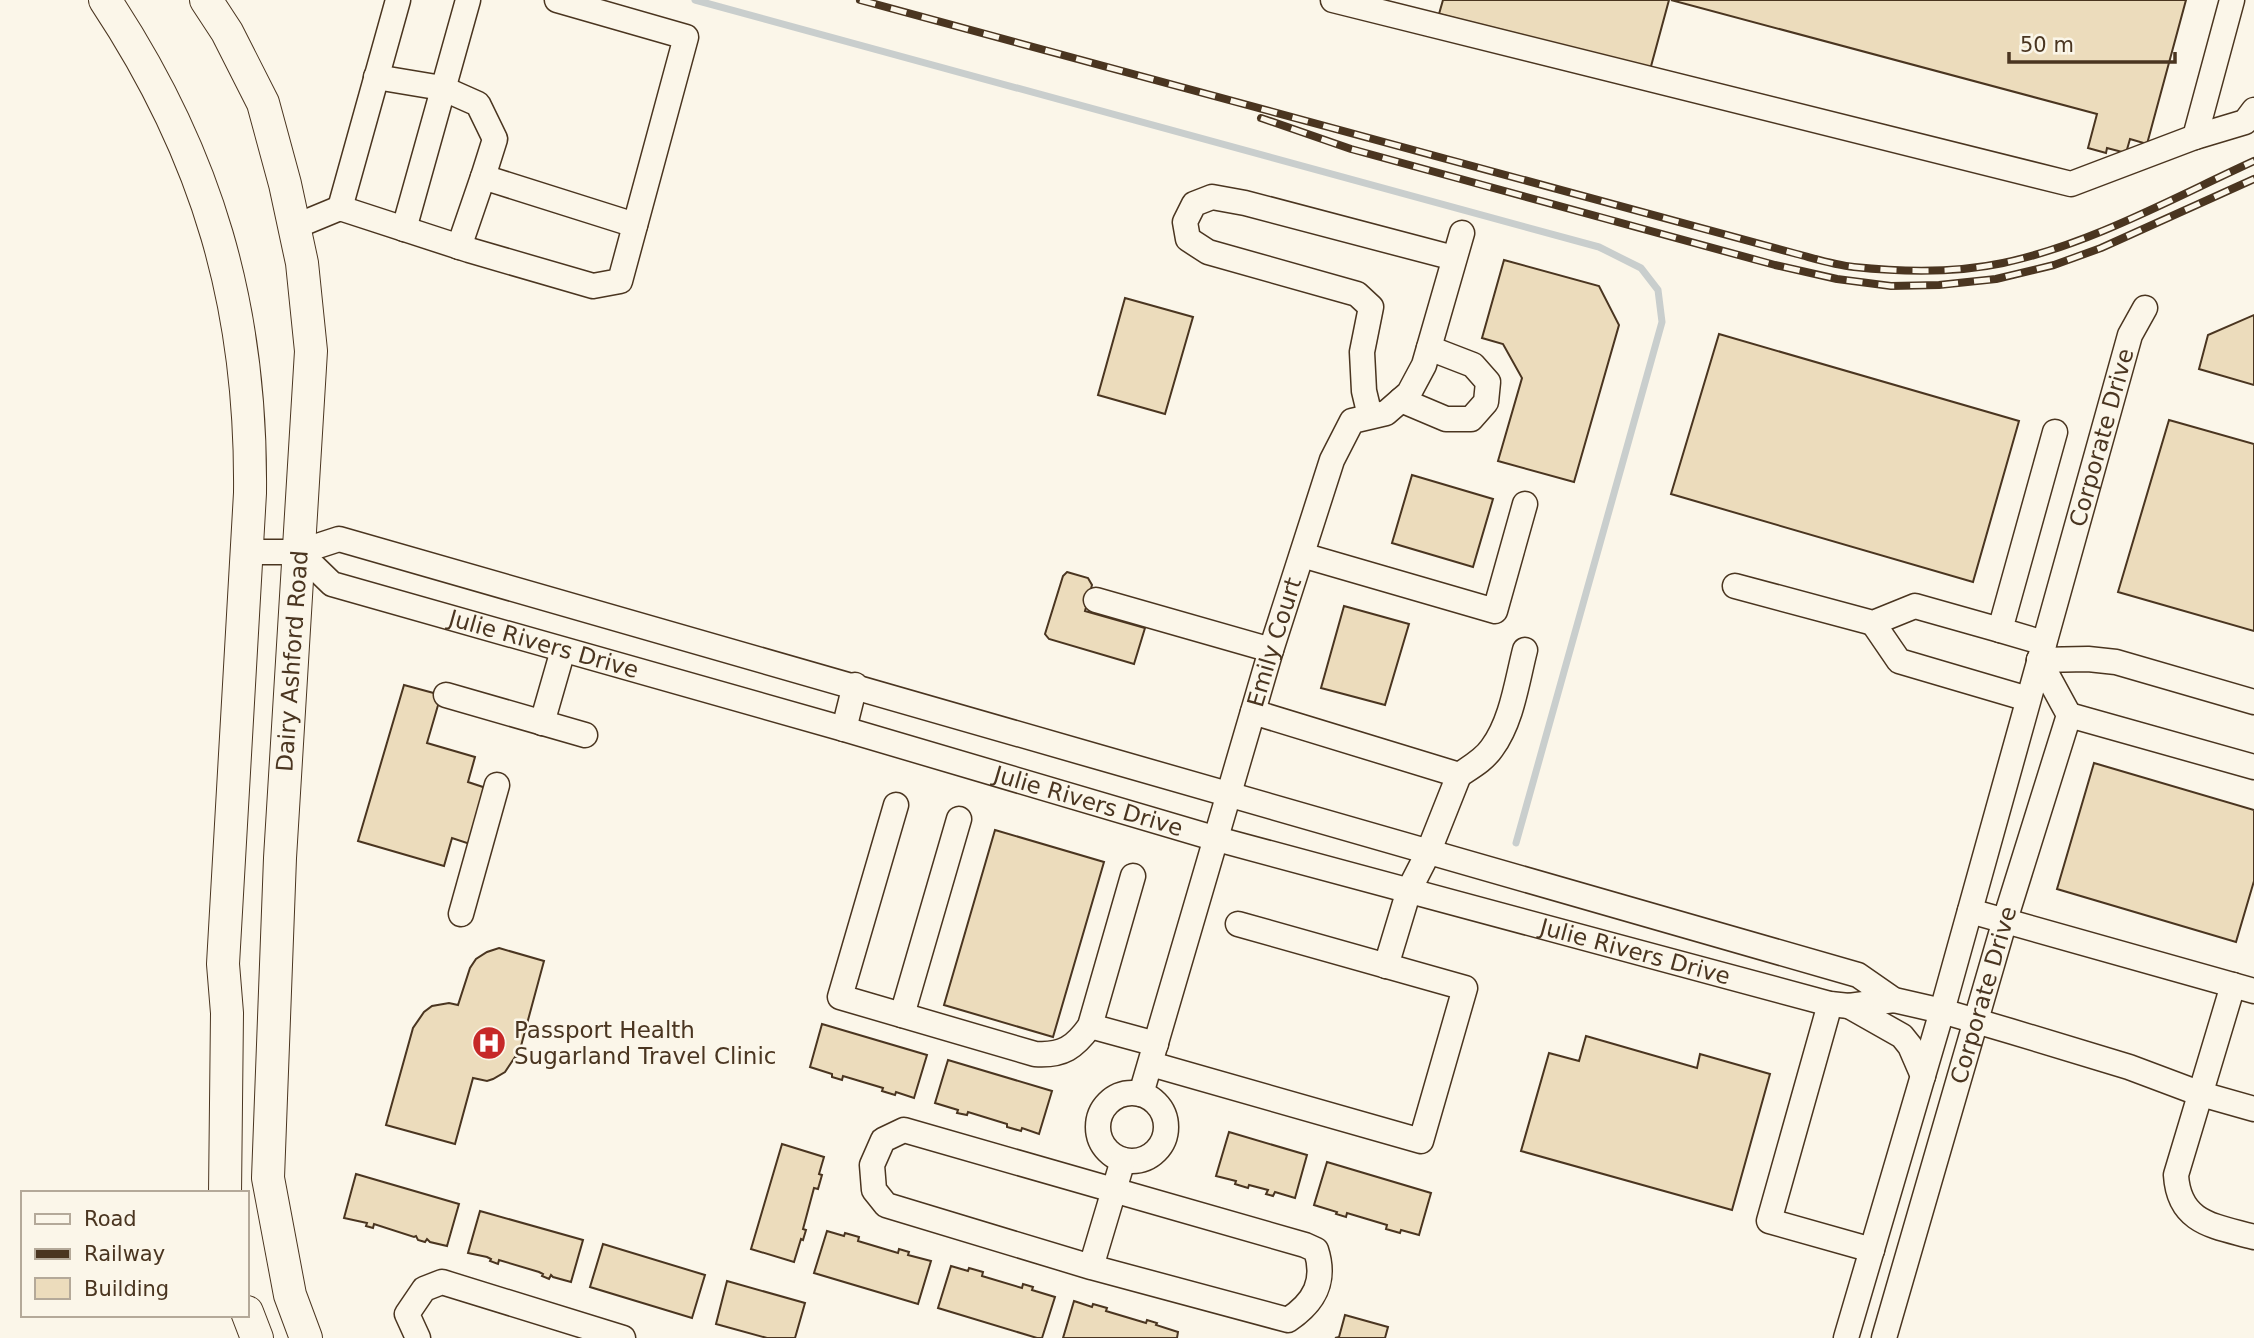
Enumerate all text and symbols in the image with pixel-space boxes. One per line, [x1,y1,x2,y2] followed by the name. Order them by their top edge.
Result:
[2009,21,2175,65] scale bar
[2020,33,2074,57] text: 50 m
[2064,346,2139,530] street label: Corporate Drive
[271,550,313,772] street label: Dairy Ashford Road
[1242,574,1306,710] street label: Emily Court
[444,604,641,683] street label: Julie Rivers Drive
[989,760,1186,841] street label: Julie Rivers Drive
[1945,903,2021,1087] street label: Corporate Drive
[1535,913,1733,990] street label: Julie Rivers Drive
[514,1017,776,1069] place label: Passport Health Sugarland Travel Clinic
[470,1024,508,1062] hospital icon: Passport Health Sugarland Travel Clinic
[21,1191,248,1317] legend
[84,1207,137,1231] text: Road
[84,1242,165,1266] text: Railway
[84,1277,169,1301] text: Building

